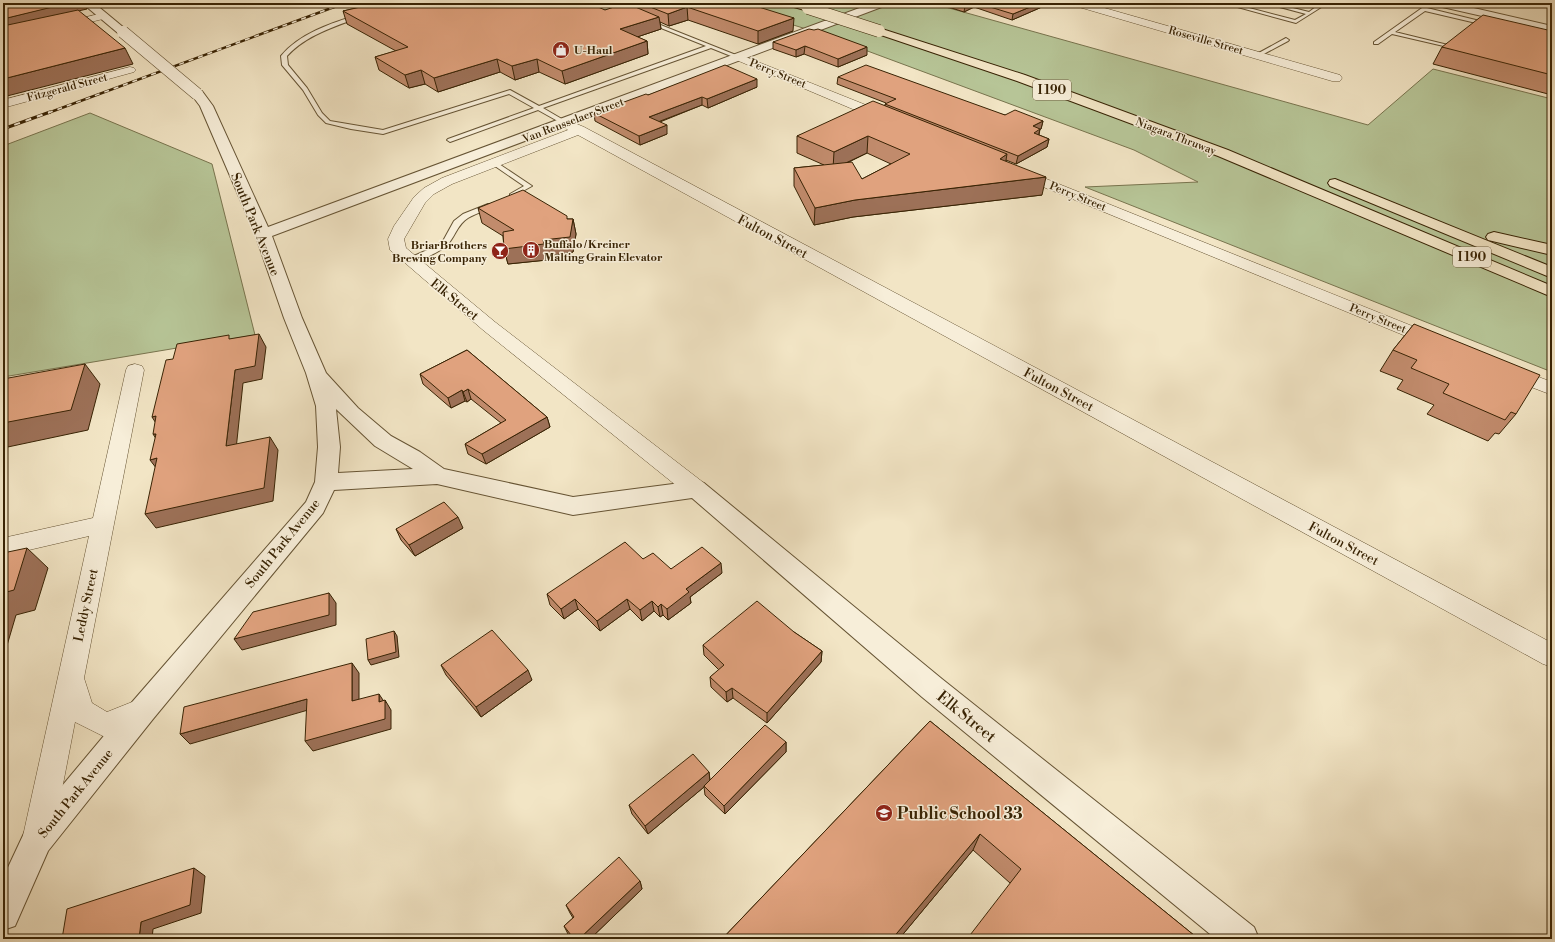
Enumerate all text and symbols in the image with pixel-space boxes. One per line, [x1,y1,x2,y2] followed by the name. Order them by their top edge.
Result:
[1167,24,1245,58] street label: Roseville Street
[551,40,571,60] shop icon: U-Haul
[574,44,613,58] place label: U-Haul
[747,56,808,92] street label: Perry Street
[25,70,109,105] street label: Fitzgerald Street
[1033,80,1071,100] road number: I 190
[520,95,626,147] street label: Van Rensselaer Street
[1133,115,1218,159] street label: Niagara Thruway
[227,170,283,279] street label: South Park Avenue
[1047,179,1108,215] street label: Perry Street
[735,212,811,262] street label: Fulton Street
[544,238,663,265] place label: Buffalo / Kreiner Malting Grain Elevator
[392,239,487,266] place label: BriarBrothers Brewing Company
[521,240,541,260] building icon: Buffalo / Kreiner Malting Grain Elevator
[490,241,510,261] bar icon: BriarBrothers Brewing Company
[1453,247,1491,267] road number: I 190
[427,275,482,324] street label: Elk Street
[1347,301,1408,337] street label: Perry Street
[1021,365,1097,415] street label: Fulton Street
[242,496,324,591] street label: South Park Avenue
[1306,519,1382,569] street label: Fulton Street
[70,567,102,643] street label: Leddy Street
[933,687,1000,747] street label: Elk Street
[35,746,117,841] street label: South Park Avenue
[874,803,894,823] school or university icon: Public School 33
[897,804,1023,824] place label: Public School 33

